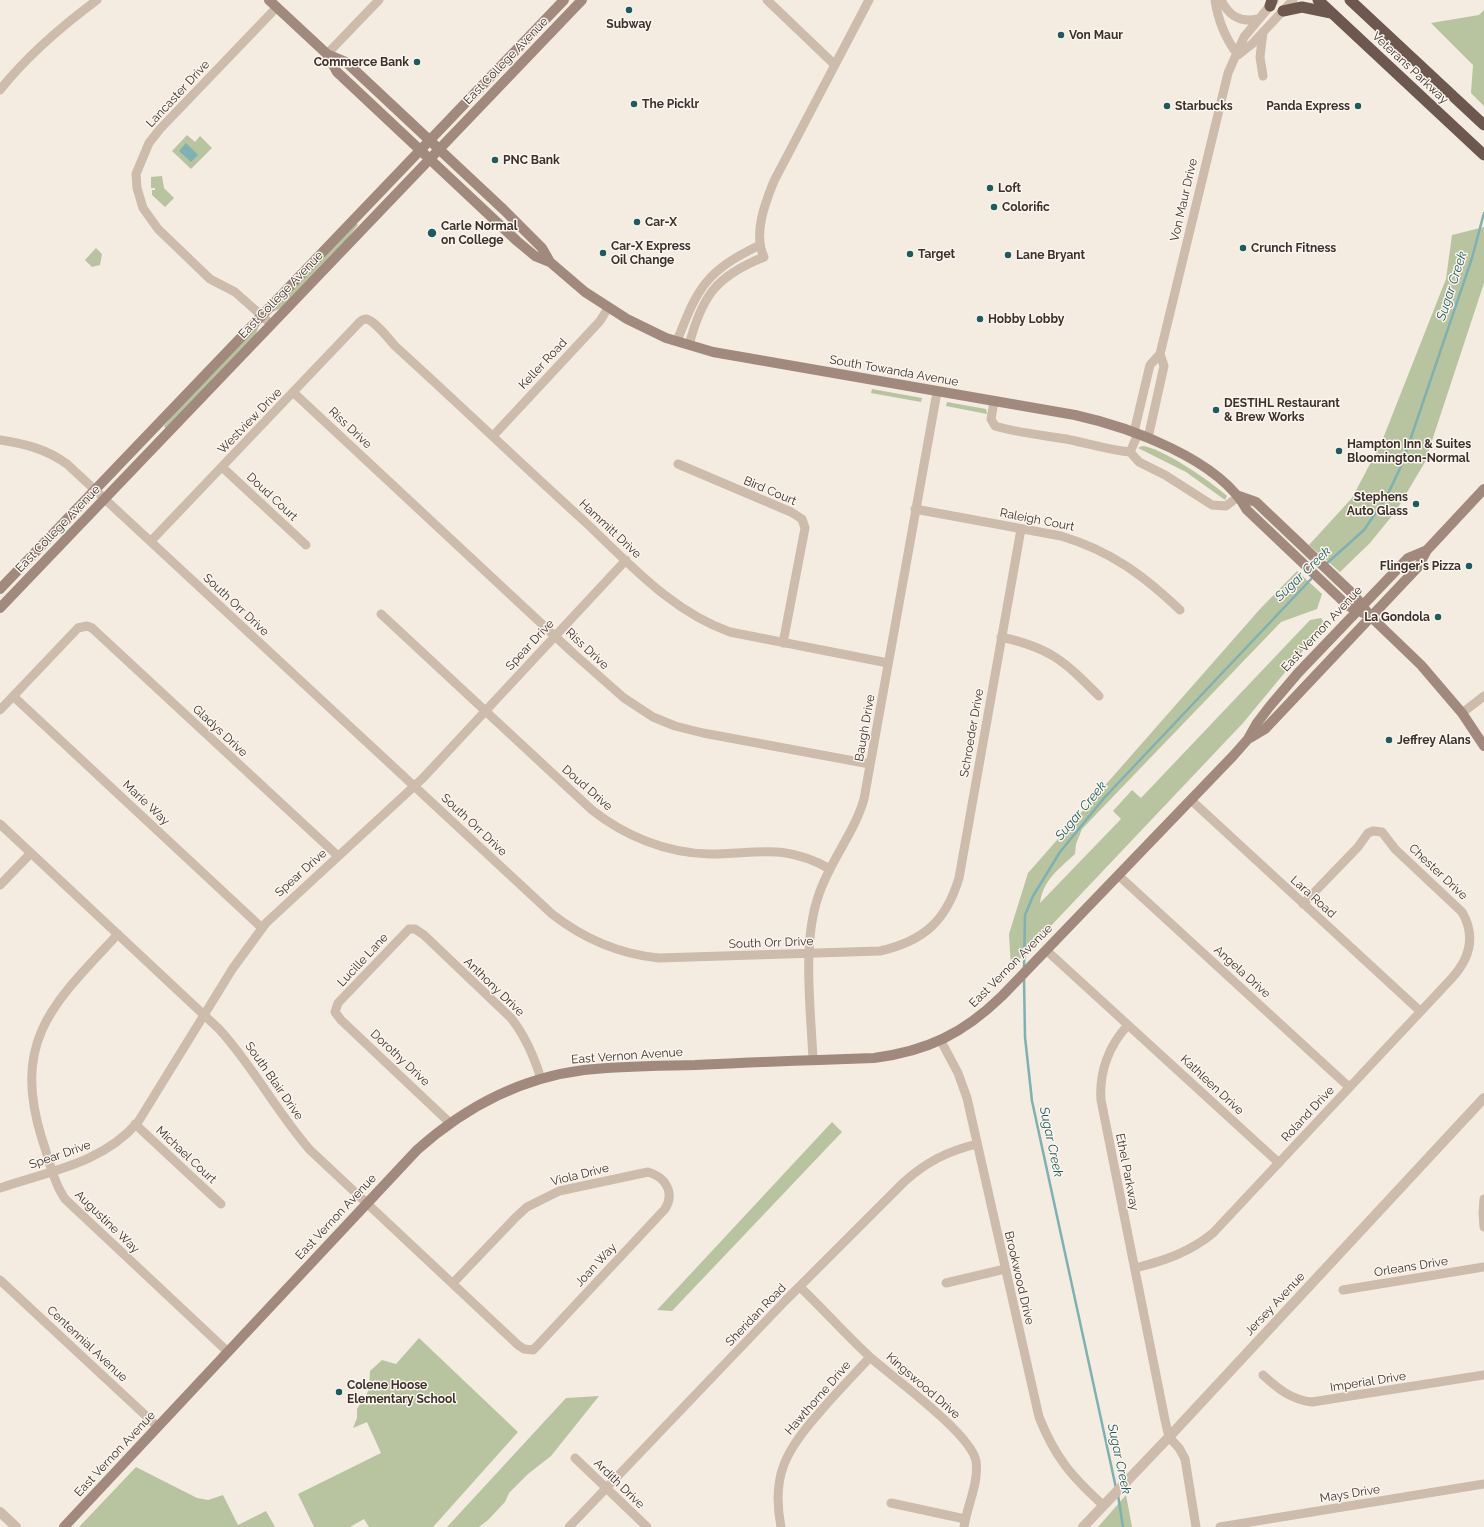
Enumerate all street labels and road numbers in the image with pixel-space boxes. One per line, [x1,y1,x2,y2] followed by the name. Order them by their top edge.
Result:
[461,15,551,107] street label: East College Avenue
[1369,29,1451,107] street label: Veterans Parkway
[143,58,213,130] street label: Lancaster Drive
[1167,157,1201,243] street label: Von Maur Drive
[236,249,326,341] street label: East College Avenue
[516,336,570,392] street label: Keller Road
[828,353,960,389] street label: South Towanda Avenue
[215,385,285,457] street label: Westview Drive
[325,404,375,452] street label: Riss Drive
[244,470,300,524] street label: Doud Court
[741,473,799,509] street label: Bird Court
[13,483,103,575] street label: East College Avenue
[576,497,644,561] street label: Hammitt Drive
[999,506,1075,534] street label: Raleigh Court
[200,571,272,639] street label: South Orr Drive
[1279,583,1365,675] street label: East Vernon Avenue
[503,617,557,673] street label: Spear Drive
[562,625,612,673] street label: Riss Drive
[957,688,987,778] street label: Schroeder Drive
[852,693,878,763] street label: Baugh Drive
[190,702,250,760] street label: Gladys Drive
[559,762,615,814] street label: Doud Drive
[120,778,172,828] street label: Marie Way
[438,791,510,859] street label: South Orr Drive
[1406,841,1470,903] street label: Chester Drive
[272,846,330,900] street label: Spear Drive
[1287,873,1339,921] street label: Lara Road
[966,921,1056,1011] street label: East Vernon Avenue
[335,930,391,990] street label: Lucille Lane
[728,934,814,952] street label: South Orr Drive
[1211,943,1273,1001] street label: Angela Drive
[461,955,527,1019] street label: Anthony Drive
[367,1027,433,1089] street label: Dorothy Drive
[242,1039,306,1123] street label: South Blair Drive
[571,1045,683,1067] street label: East Vernon Avenue
[1177,1052,1247,1118] street label: Kathleen Drive
[1279,1083,1337,1145] street label: Roland Drive
[153,1123,219,1187] street label: Michael Court
[1112,1132,1142,1212] street label: Ethel Parkway
[27,1138,93,1172] street label: Spear Drive
[549,1161,611,1189] street label: Viola Drive
[293,1171,379,1263] street label: East Vernon Avenue
[72,1188,142,1256] street label: Augustine Way
[1001,1230,1037,1326] street label: Brookwood Drive
[572,1240,620,1290] street label: Joan Way
[1373,1254,1449,1280] street label: Orleans Drive
[1242,1269,1308,1339] street label: Jersey Avenue
[723,1281,789,1349] street label: Sheridan Road
[44,1303,130,1385] street label: Centennial Avenue
[883,1350,963,1422] street label: Kingswood Drive
[782,1358,854,1438] street label: Hawthorne Drive
[1329,1369,1407,1395] street label: Imperial Drive
[72,1408,158,1500] street label: East Vernon Avenue
[591,1456,647,1512] street label: Ardith Drive
[1319,1482,1381,1506] street label: Mays Drive

